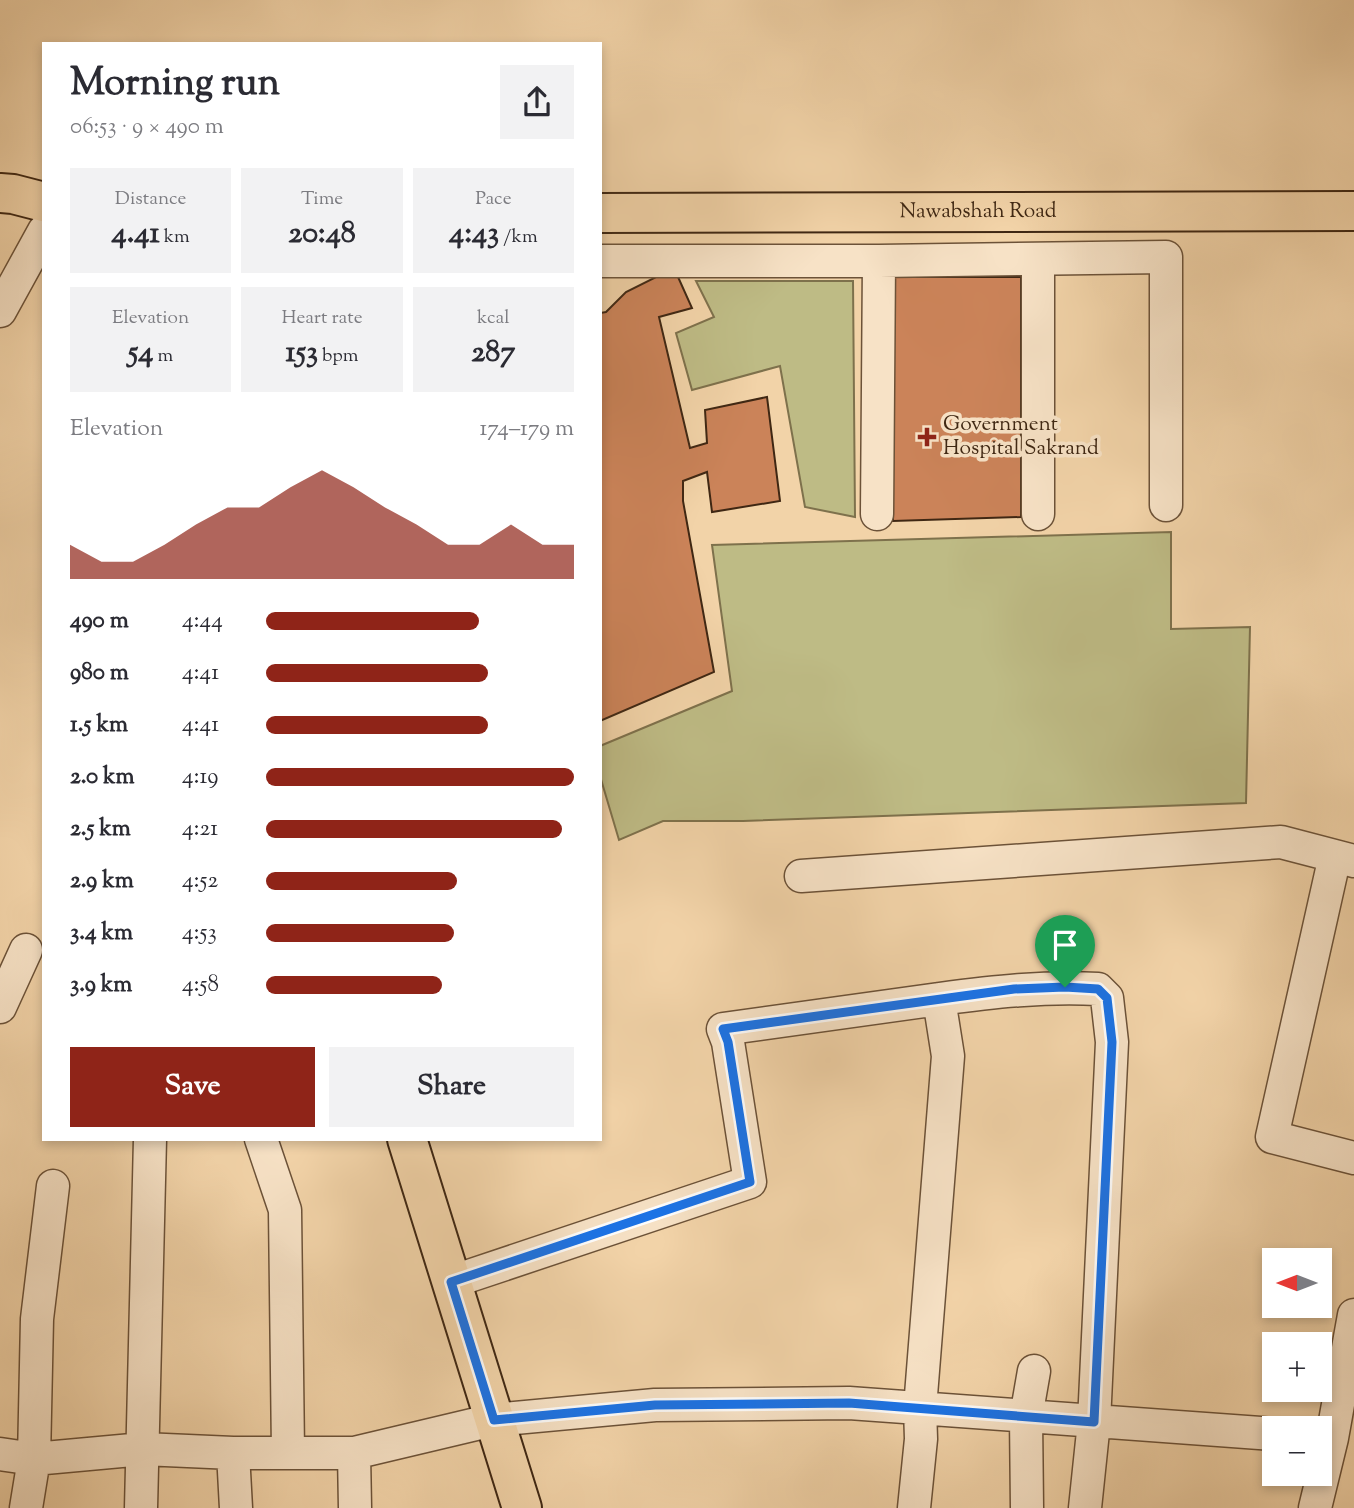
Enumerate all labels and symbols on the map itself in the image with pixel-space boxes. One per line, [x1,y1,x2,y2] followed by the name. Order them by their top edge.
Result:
[899,197,1057,227] street label: Nawabshah Road
[943,410,1099,464] place label: Government Hospital Sakrand
[917,427,937,447] marker: Government Hospital Sakrand
[1035,915,1095,987] pin
[1262,1248,1332,1318] north arrow

